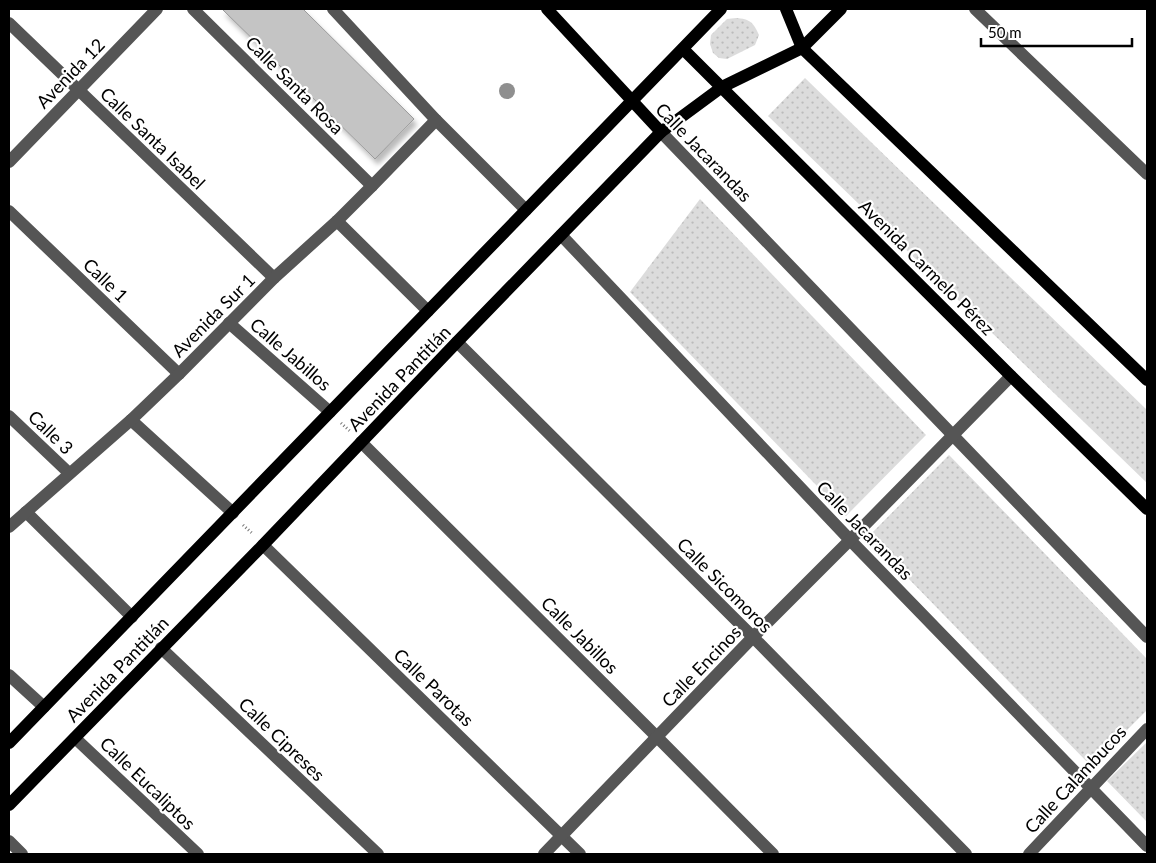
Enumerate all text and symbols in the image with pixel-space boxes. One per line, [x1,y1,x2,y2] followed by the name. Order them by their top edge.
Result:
[981,15,1132,47] scale bar
[988,23,1022,41] text: 50 m
[241,31,349,139] street label: Calle Santa Rosa
[31,33,109,113] street label: Avenida 12
[96,82,210,194] street label: Calle Santa Isabel
[651,98,757,206] street label: Calle Jacarandas
[855,195,999,339] street label: Avenida Carmelo Pérez
[79,253,133,307] street label: Calle 1
[167,269,259,361] street label: Avenida Sur 1
[246,313,336,395] street label: Calle Jabillos
[343,321,455,435] street label: Avenida Pantitlán
[24,405,78,459] street label: Calle 3
[812,476,918,584] street label: Calle Jacarandas
[673,533,777,637] street label: Calle Sicomoros
[537,592,623,678] street label: Calle Jabillos
[61,612,173,726] street label: Avenida Pantitlán
[657,621,745,711] street label: Calle Encinos
[390,643,479,731] street label: Calle Parotas
[235,693,330,786] street label: Calle Cipreses
[1020,720,1131,837] street label: Calle Calambucos
[96,732,200,834] street label: Calle Eucaliptos

